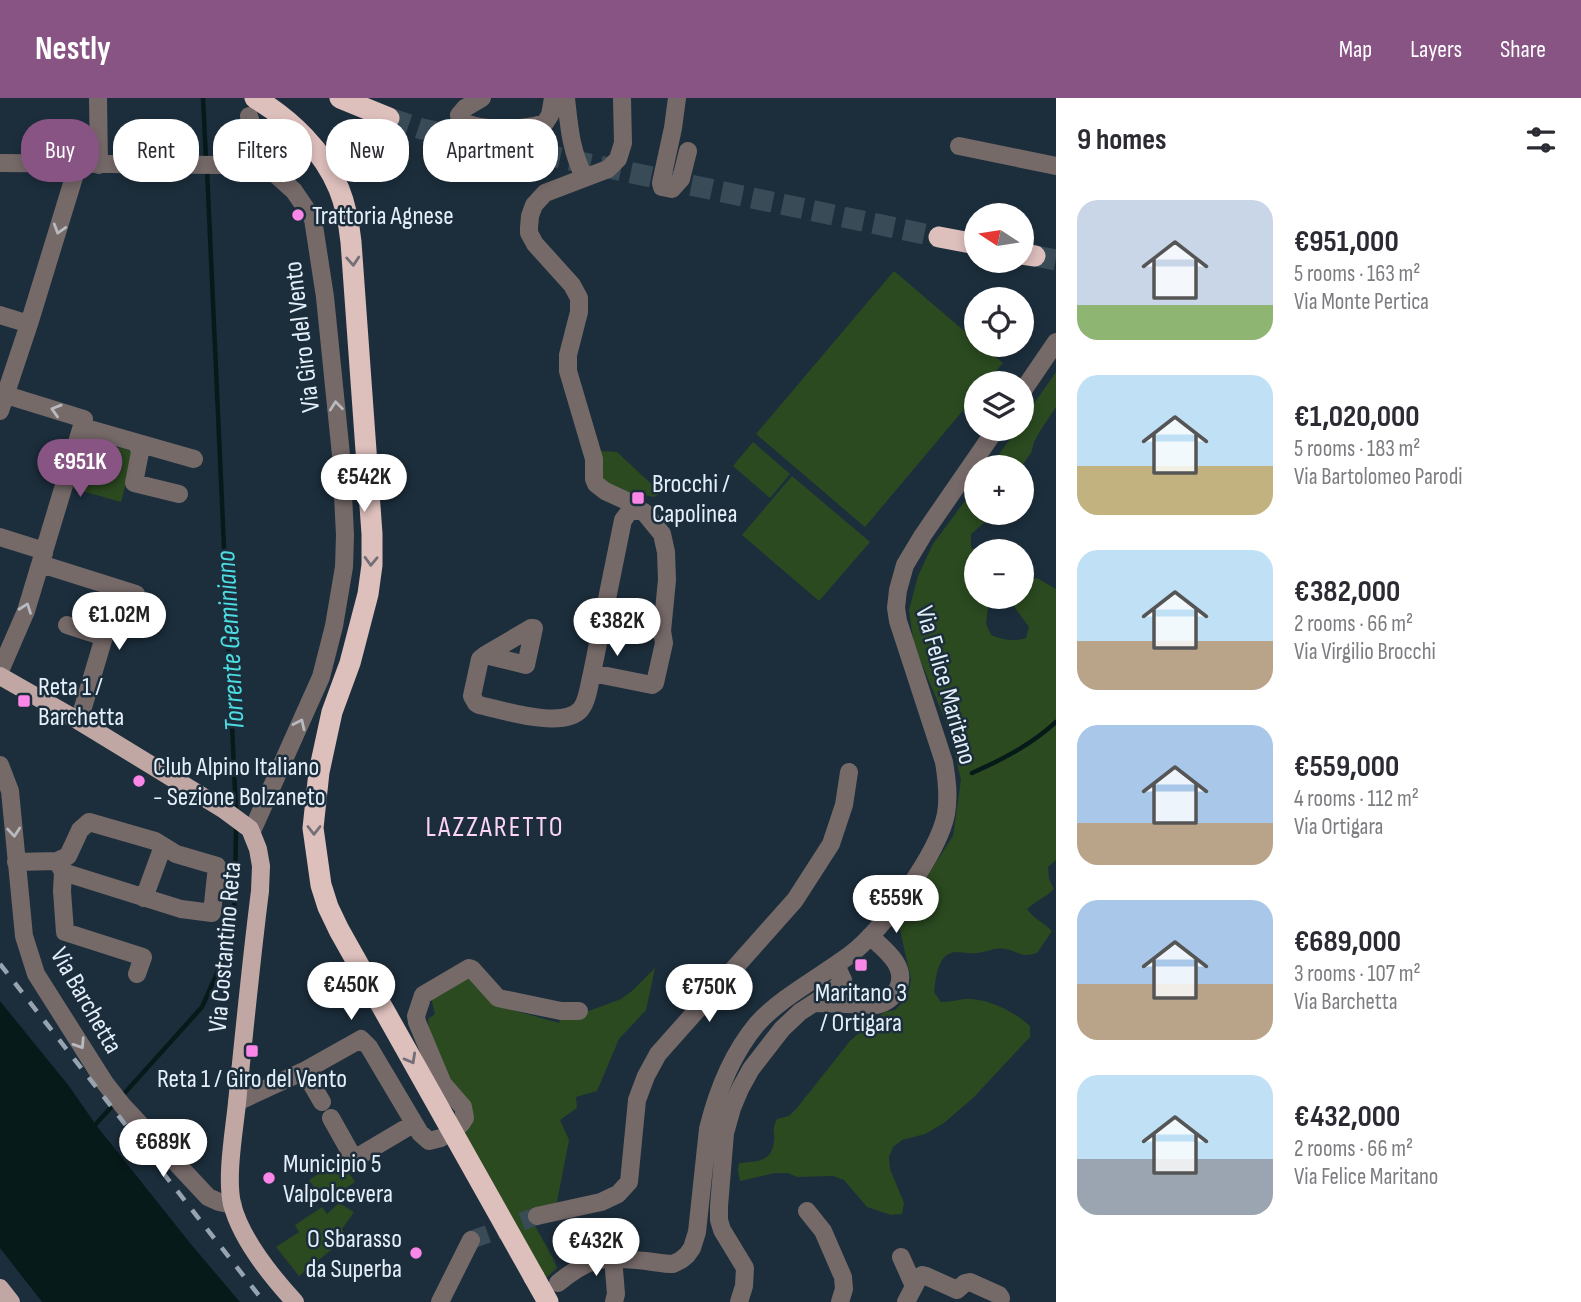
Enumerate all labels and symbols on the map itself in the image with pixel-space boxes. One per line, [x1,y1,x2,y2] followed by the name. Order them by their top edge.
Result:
[312,201,454,232] place label: Trattoria Agnese
[964,203,1034,273] north arrow
[290,207,306,223] marker: Trattoria Agnese
[53,223,67,235] one-way arrow
[345,256,360,267] one-way arrow
[278,260,327,414] street label: Via Giro del Vento
[328,400,343,411] one-way arrow
[50,404,62,419] one-way arrow
[31,440,129,499] pin: €951K
[315,454,413,514] pin: €542K
[652,469,738,530] place label: Brocchi / Capolinea
[630,490,646,506] marker: Brocchi / Capolinea
[209,549,252,732] water label: Torrente Geminiano
[364,556,379,567] one-way arrow
[62,592,176,652] pin: €1.02M
[568,598,666,658] pin: €382K
[18,602,32,615] one-way arrow
[908,603,983,768] street label: Via Felice Maritano
[38,672,124,733] place label: Reta 1 / Barchetta
[16,693,32,709] marker: Reta 1 / Barchetta
[292,718,306,731] one-way arrow
[153,752,326,813] place label: Club Alpino Italiano - Sezione Bolzaneto
[131,773,147,789] marker: Club Alpino Italiano - Sezione Bolzaneto
[426,811,564,844] district label: LAZZARETTO
[307,825,322,836] one-way arrow
[6,826,21,837] one-way arrow
[203,861,248,1034] street label: Via Costantino Reta
[847,876,945,935] pin: €559K
[43,942,128,1059] street label: Via Barchetta
[853,957,869,973] marker: Maritano 3 / Ortigara
[302,962,400,1022] pin: €450K
[660,964,758,1024] pin: €750K
[815,978,907,1039] place label: Maritano 3 / Ortigara
[72,1036,85,1049] one-way arrow
[244,1043,260,1059] marker: Reta 1 / Giro del Vento
[403,1052,416,1064] one-way arrow
[157,1064,347,1095] place label: Reta 1 / Giro del Vento
[114,1119,212,1179] pin: €689K
[283,1149,393,1210] place label: Municipio 5 Valpolcevera
[261,1170,277,1186] marker: Municipio 5 Valpolcevera
[547,1218,645,1278] pin: €432K
[306,1224,402,1285] place label: O Sbarasso da Superba
[408,1245,424,1261] marker: O Sbarasso da Superba

